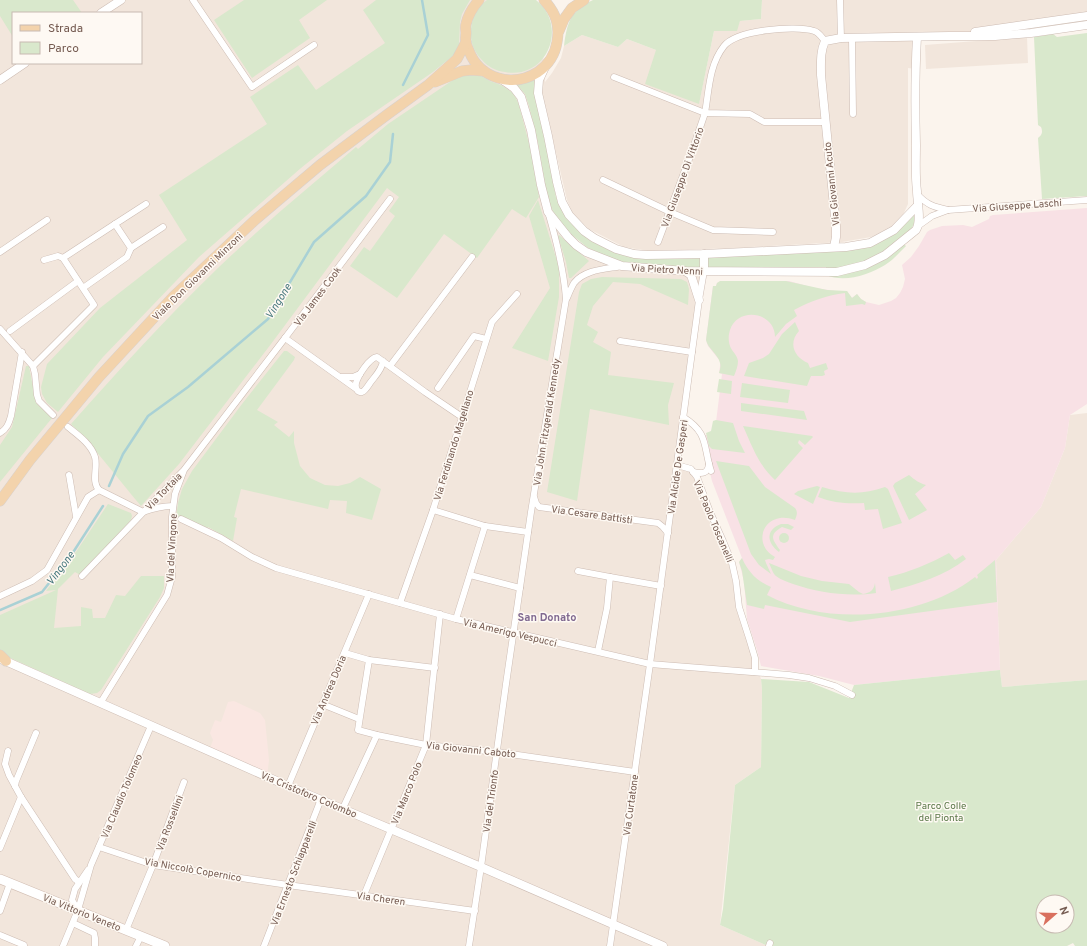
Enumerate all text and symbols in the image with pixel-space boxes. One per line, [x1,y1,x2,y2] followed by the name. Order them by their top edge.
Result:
[12,12,142,64] legend
[48,21,83,37] text: Strada
[48,41,79,57] text: Parco
[659,125,708,230] street label: Via Giuseppe Di Vittorio
[822,141,843,226] street label: Via Giovanni Acuto
[972,197,1062,216] street label: Via Giuseppe Laschi
[150,230,246,324] street label: Viale Don Giovanni Minzoni
[630,262,703,279] street label: Via Pietro Nenni
[291,264,345,329] street label: Via James Cook
[263,281,295,322] water label: Vingone
[531,358,564,487] street label: Via John Fitzgerald Kennedy
[431,388,478,502] street label: Via Ferdinando Magellano
[665,419,692,515] street label: Via Alcide De Gasperi
[143,470,185,514] street label: Via Tortaia
[689,478,736,565] street label: Via Paolo Toscanelli
[550,503,633,528] street label: Via Cesare Battisti
[164,513,181,583] street label: Via del Vingone
[43,549,78,588] water label: Vingone
[518,611,576,625] district label: San Donato
[461,616,558,651] street label: Via Amerigo Vespucci
[309,654,350,728] street label: Via Andrea Doria
[425,739,517,762] street label: Via Giovanni Caboto
[99,752,146,841] street label: Via Claudio Tolomeo
[389,760,426,827] street label: Via Marco Polo
[258,769,359,822] street label: Via Cristoforo Colombo
[481,769,502,834] street label: Via del Trionfo
[621,774,642,837] street label: Via Curtatone
[154,794,187,853] street label: Via Rossellini
[916,800,966,825] park label: Parco Colle del Pionta
[268,819,320,928] street label: Via Ernesto Schiapparelli
[143,856,243,886] street label: Via Niccolò Copernico
[356,890,406,909] street label: Via Cheren
[40,892,123,935] street label: Via Vittorio Veneto
[1035,894,1075,934] north arrow
[1056,905,1071,917] text: N

